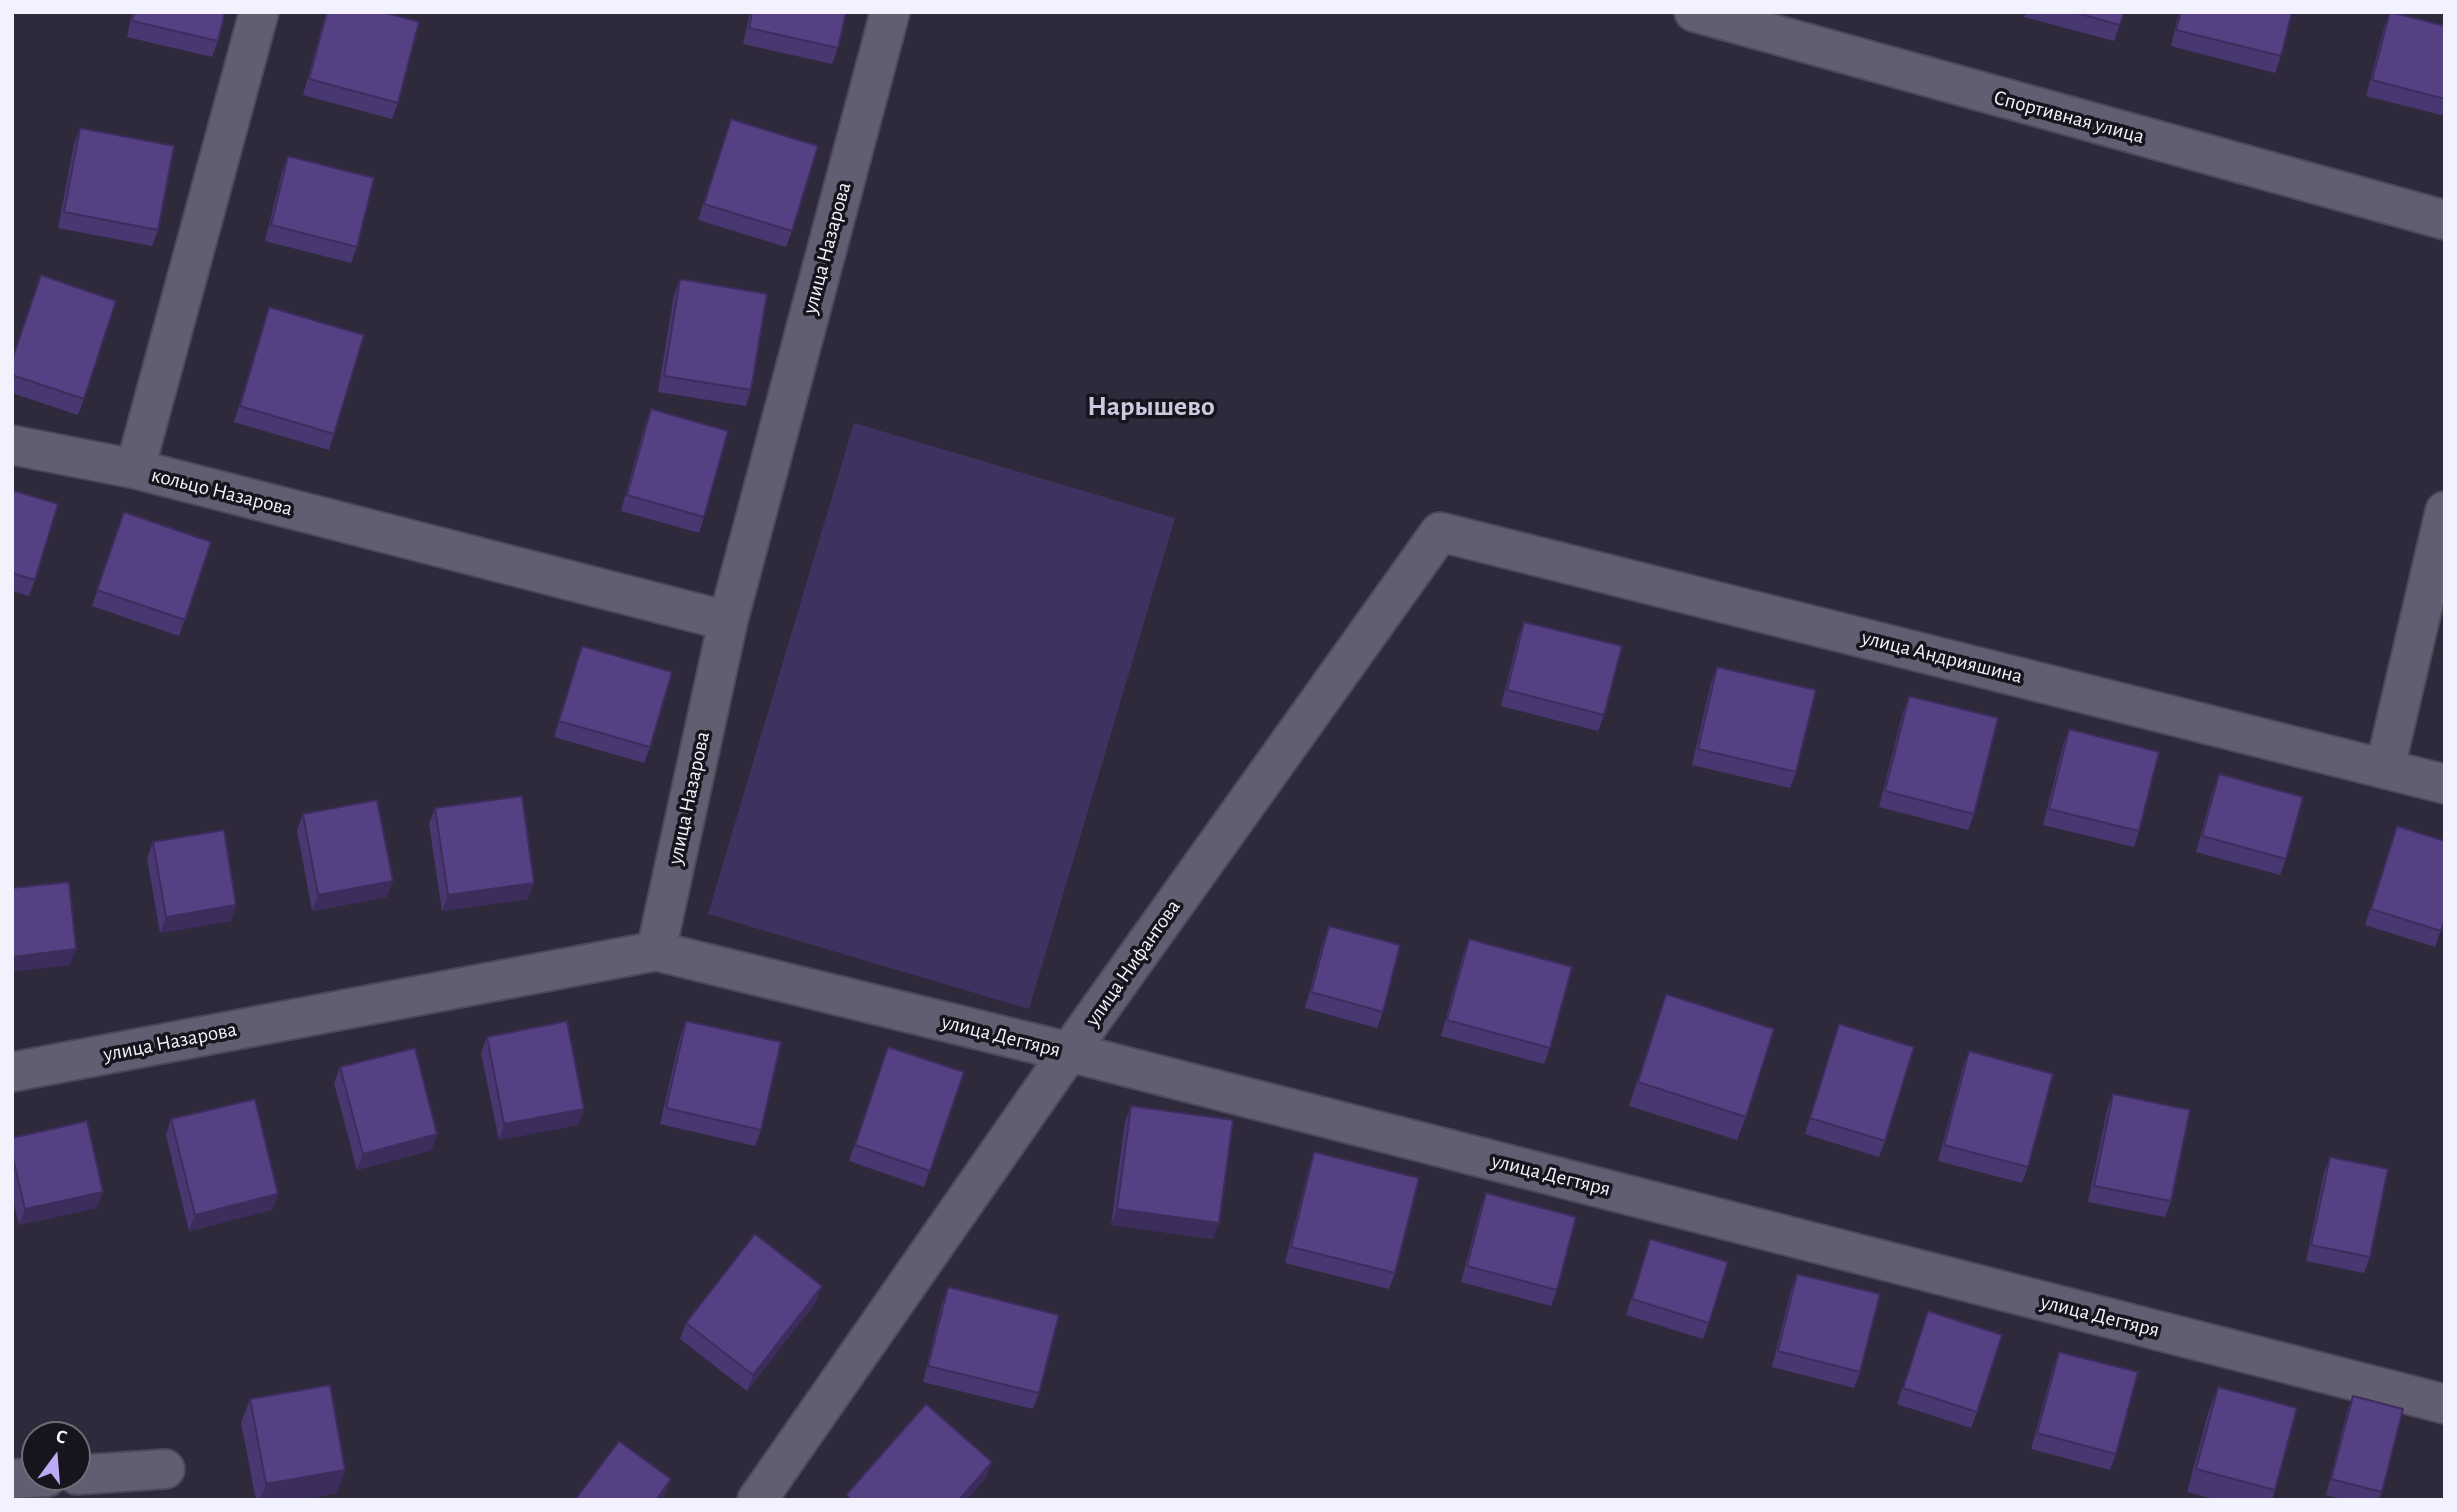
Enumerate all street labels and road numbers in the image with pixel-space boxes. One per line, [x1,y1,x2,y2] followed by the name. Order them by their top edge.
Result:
[1991,85,2147,149] street label: Спортивная улица
[797,179,857,317] street label: улица Назарова
[149,462,295,522] street label: кольцо Назарова
[1859,625,2025,689] street label: улица Андрияшина
[663,729,715,867] street label: улица Назарова
[1080,895,1186,1031] street label: улица Нифантова
[939,1009,1063,1063] street label: улица Дегтяря
[101,1017,239,1067] street label: улица Назарова
[1489,1148,1613,1202] street label: улица Дегтяря
[2038,1289,2162,1343] street label: улица Дегтяря

